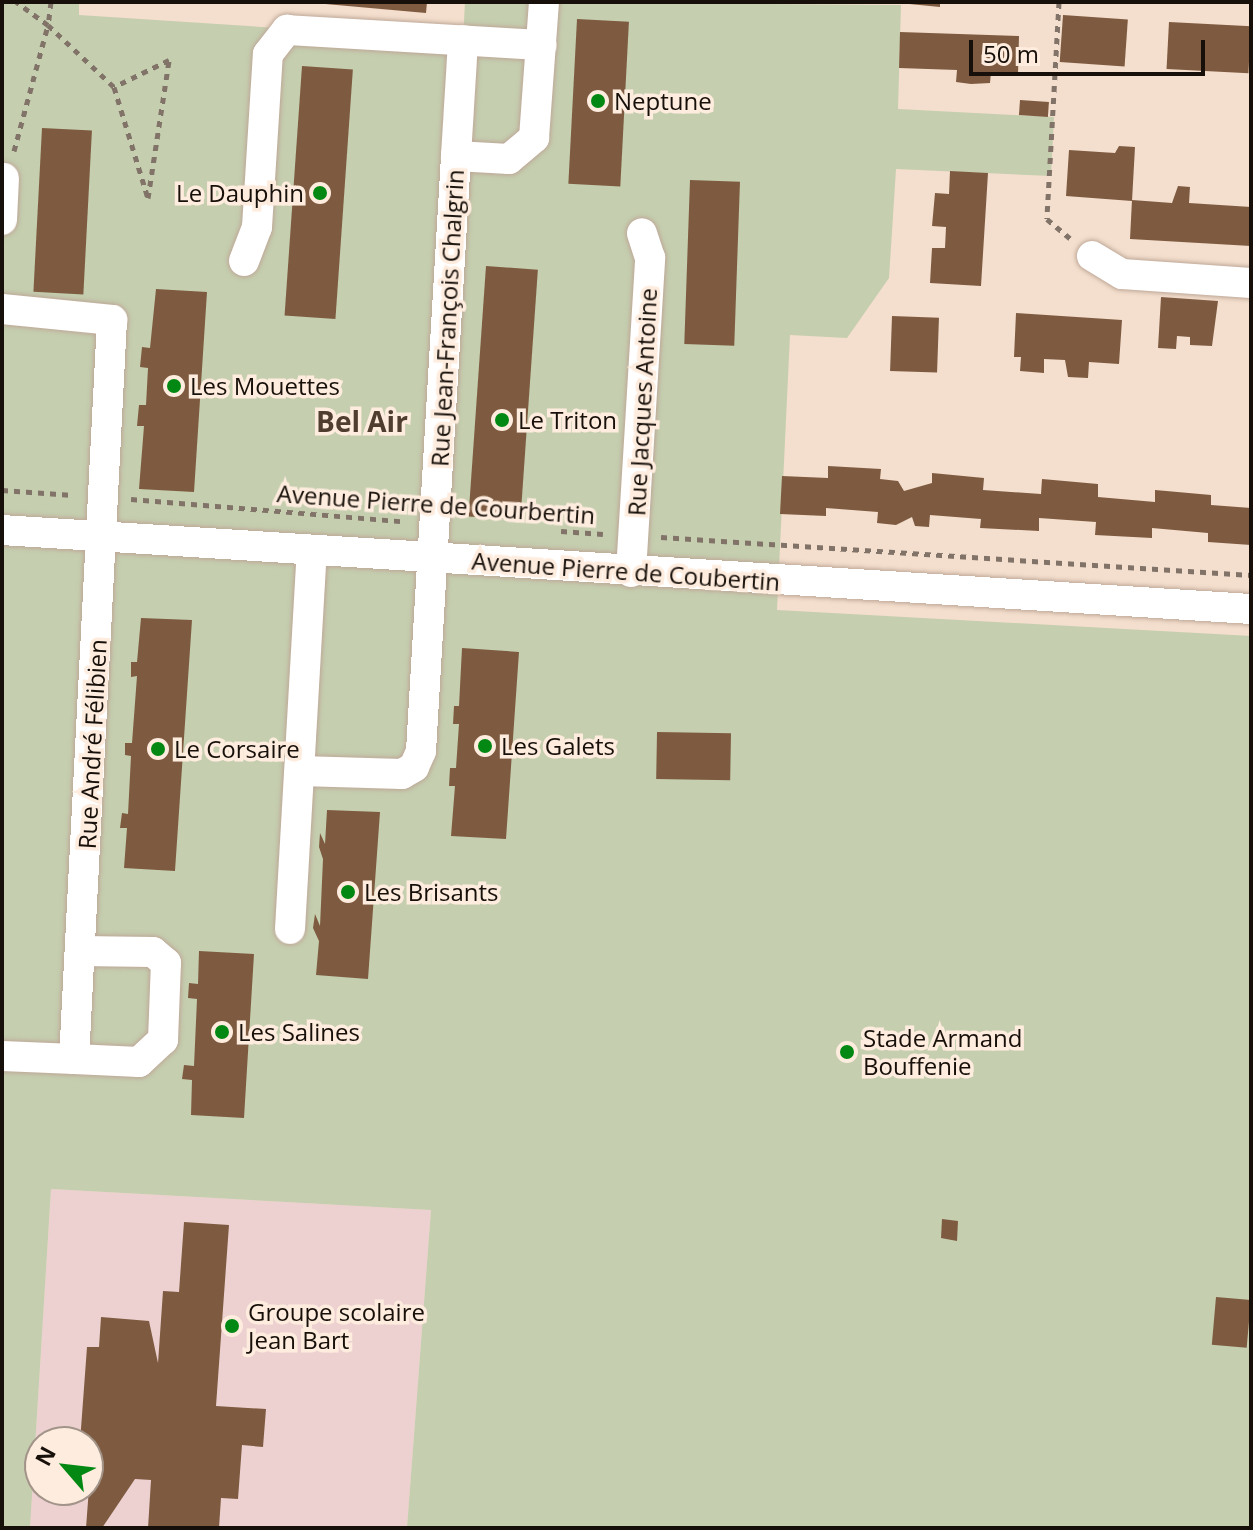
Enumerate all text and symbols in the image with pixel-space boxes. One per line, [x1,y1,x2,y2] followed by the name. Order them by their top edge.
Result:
[973,24,1209,74] scale bar
[983,37,1039,70] text: 50 m
[614,87,712,115] place label: Neptune
[589,92,607,110] marker: Neptune
[425,169,469,467] street label: Rue Jean-François Chalgrin
[176,179,304,207] place label: Le Dauphin
[311,184,329,202] marker: Le Dauphin
[622,287,662,517] street label: Rue Jacques Antoine
[190,372,340,400] place label: Les Mouettes
[165,377,183,395] marker: Les Mouettes
[316,404,408,438] district label: Bel Air
[518,406,617,434] place label: Le Triton
[493,411,511,429] marker: Le Triton
[276,479,596,529] street label: Avenue Pierre de Courbertin
[471,546,781,596] street label: Avenue Pierre de Coubertin
[72,638,112,850] street label: Rue André Félibien
[501,732,615,760] place label: Les Galets
[174,735,300,763] place label: Le Corsaire
[476,737,494,755] marker: Les Galets
[149,740,167,758] marker: Le Corsaire
[364,878,499,906] place label: Les Brisants
[339,883,357,901] marker: Les Brisants
[238,1018,360,1046] place label: Les Salines
[213,1023,231,1041] marker: Les Salines
[863,1024,1022,1080] place label: Stade Armand Bouffenie
[838,1043,856,1061] marker: Stade Armand Bouffenie
[248,1298,425,1354] place label: Groupe scolaire Jean Bart
[223,1317,241,1335] marker: Groupe scolaire Jean Bart
[24,1426,104,1506] north arrow
[27,1441,62,1471] text: N

